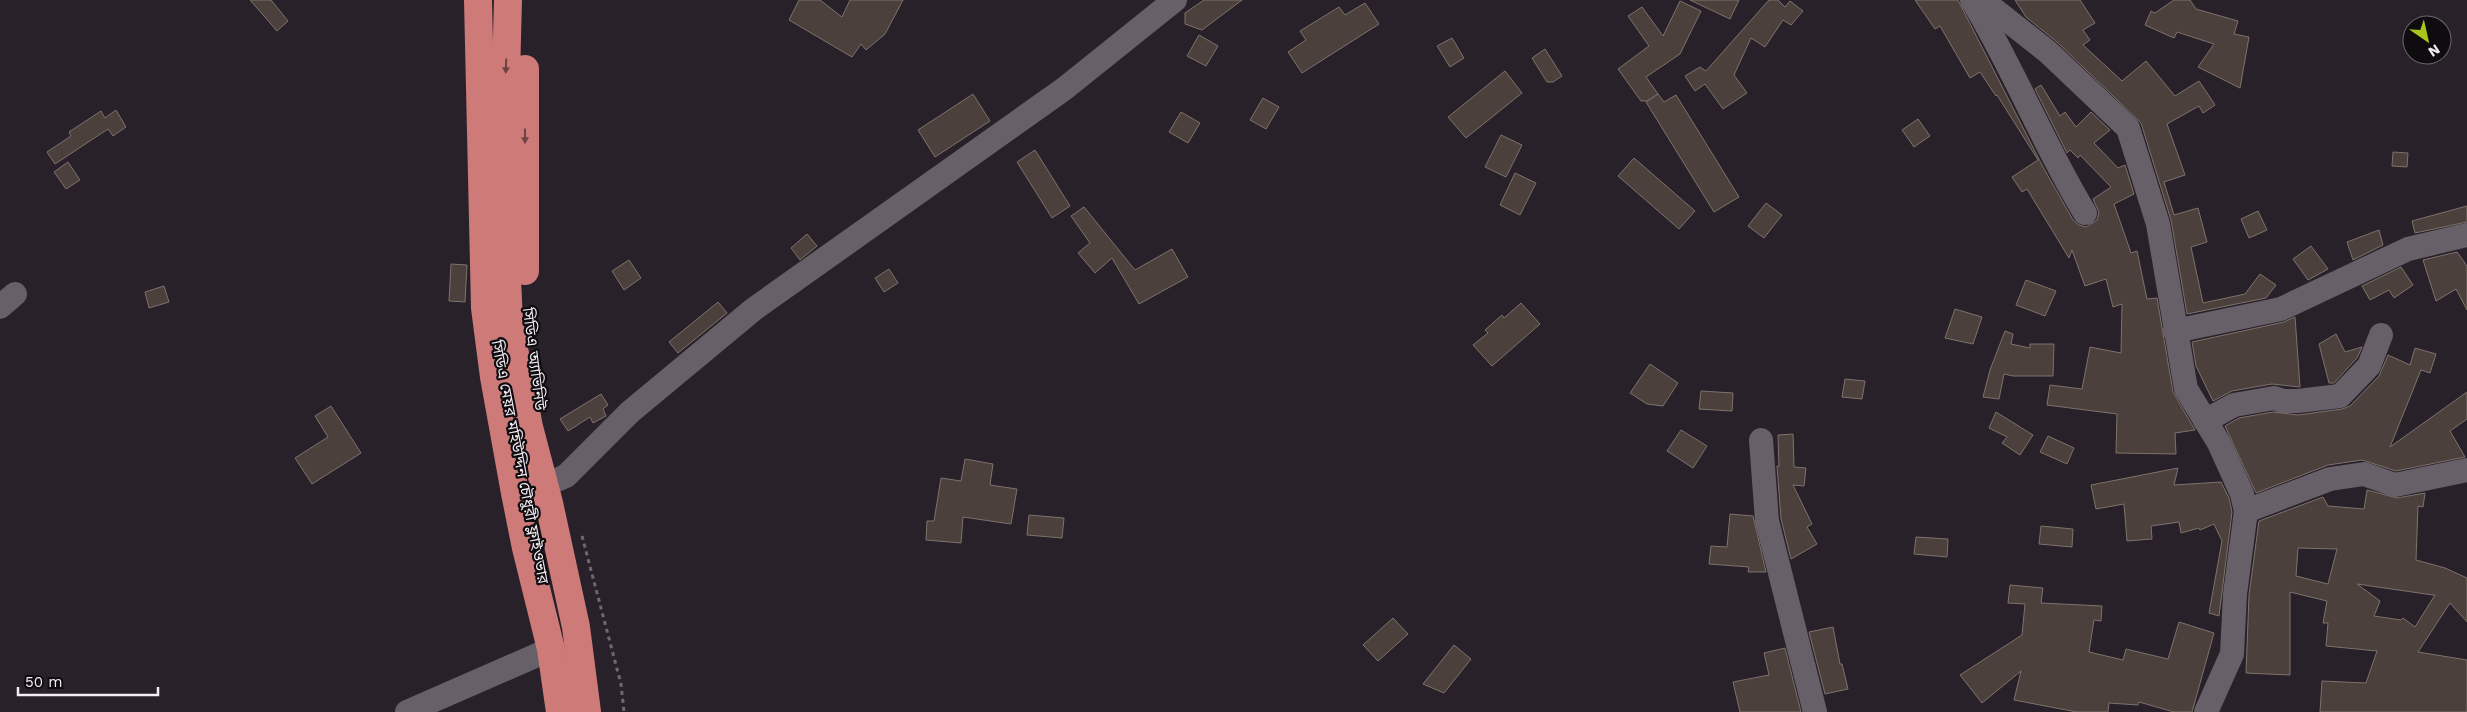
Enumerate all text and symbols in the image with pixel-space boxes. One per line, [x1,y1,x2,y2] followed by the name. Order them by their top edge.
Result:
[2402,15,2452,65] north arrow
[2425,41,2443,60] text: N
[502,58,510,74] one-way arrow
[521,128,529,144] one-way arrow
[519,305,549,412] street label: সিডিএ অ্যাভিনিউ
[487,338,553,586] street label: সিডিএ মেয়র মহিউদ্দিন চৌধুরী ফ্লাইওভার
[18,664,158,696] scale bar
[25,673,62,691] text: 50 m

